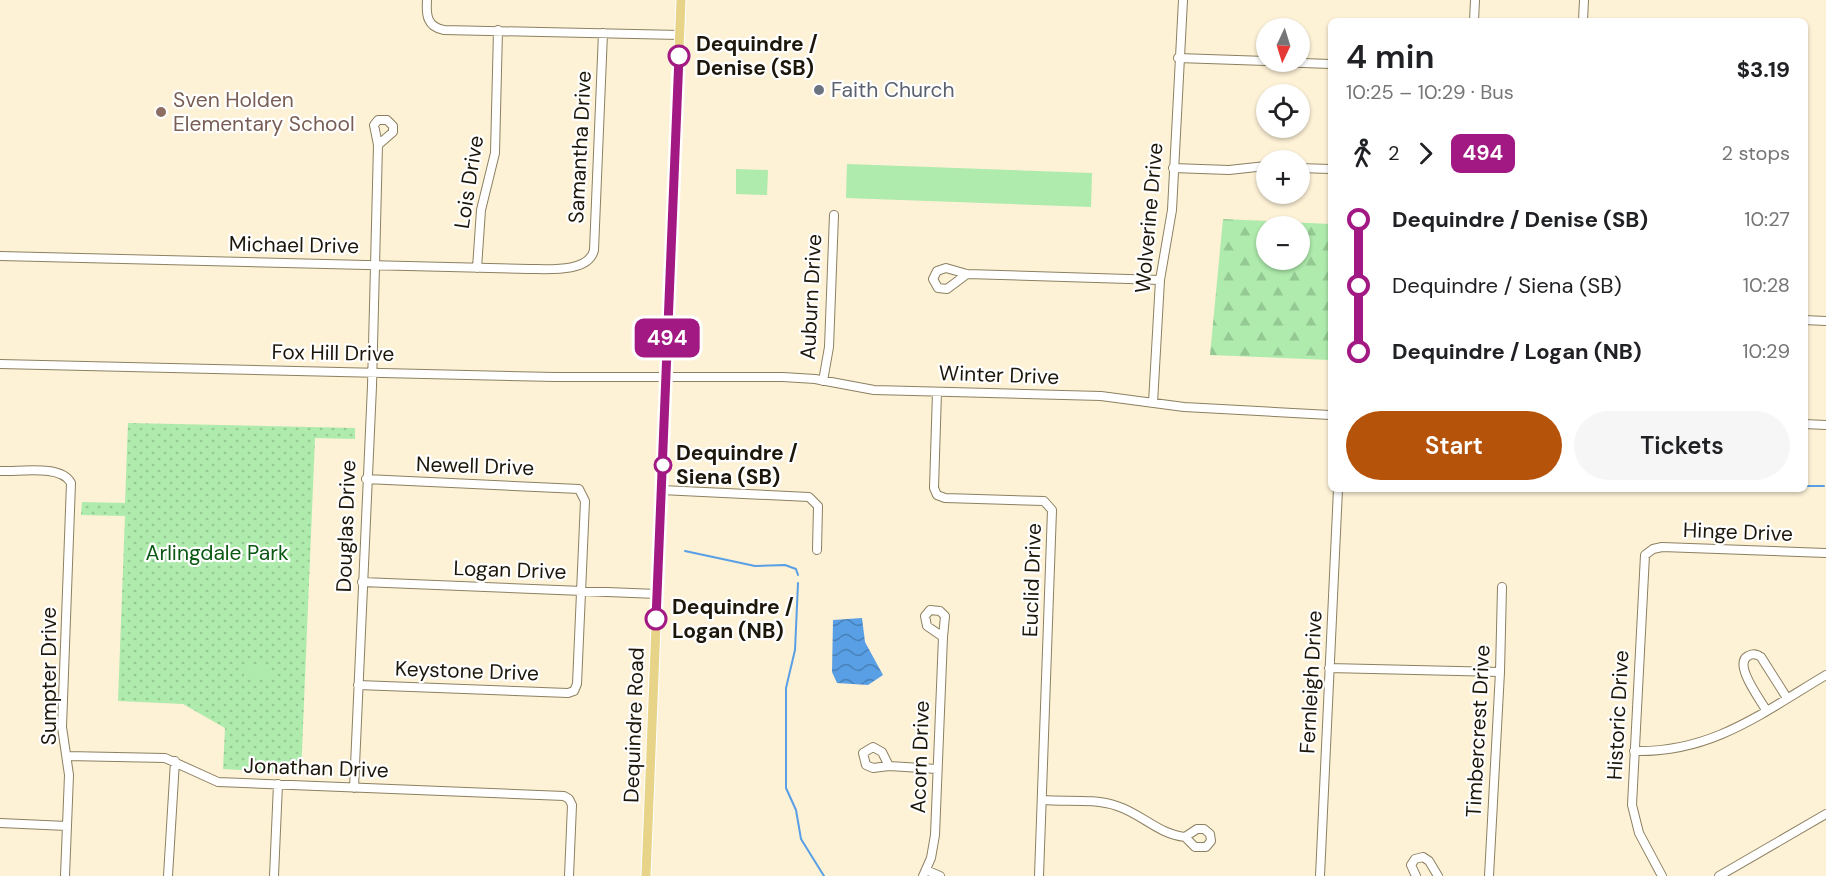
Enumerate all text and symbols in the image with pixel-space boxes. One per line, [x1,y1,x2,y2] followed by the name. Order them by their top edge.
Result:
[1256,18,1310,72] north arrow
[1256,18,1310,270] map controls
[696,30,818,82] place label: Dequindre / Denise (SB)
[1346,35,1434,78] text: 4 min
[668,45,690,67] marker: Dequindre / Denise (SB)
[1737,55,1790,84] text: $3.19
[562,70,598,224] street label: Samantha Drive
[831,76,955,104] place label: Faith Church
[1346,79,1514,105] text: 10:25 – 10:29 · Bus
[812,83,826,97] marker: Faith Church
[1256,84,1310,138] button: locate
[173,86,355,138] place label: Sven Holden Elementary School
[154,105,168,119] marker: Sven Holden Elementary School
[448,133,490,231] street label: Lois Drive
[1346,137,1379,170] icon: walk
[1409,137,1442,170] icon: forward
[1463,139,1503,167] text: 494
[1388,140,1400,166] text: 2
[1722,140,1790,166] text: 2 stops
[1128,142,1170,294] street label: Wolverine Drive
[1256,150,1310,204] button: +
[1392,205,1648,234] text: Dequindre / Denise (SB)
[1744,206,1790,232] text: 10:27
[1256,216,1310,270] button: −
[229,230,359,260] street label: Michael Drive
[794,233,828,361] street label: Auburn Drive
[1392,271,1622,300] text: Dequindre / Siena (SB)
[1743,272,1790,298] text: 10:28
[632,318,702,358] line badge: 494
[647,324,687,352] text: 494
[1392,337,1642,366] text: Dequindre / Logan (NB)
[271,338,395,368] street label: Fox Hill Drive
[1742,338,1790,364] text: 10:29
[938,359,1060,391] street label: Winter Drive
[1346,411,1562,480] button: Start
[1574,411,1790,480] button: Tickets
[676,439,798,491] place label: Dequindre / Siena (SB)
[415,450,535,482] street label: Newell Drive
[654,456,672,474] marker: Dequindre / Siena (SB)
[330,459,362,593] street label: Douglas Drive
[1683,516,1793,548] street label: Hinge Drive
[1016,522,1048,638] street label: Euclid Drive
[145,539,289,567] park label: Arlingdale Park
[453,554,567,586] street label: Logan Drive
[672,593,794,645] place label: Dequindre / Logan (NB)
[35,607,63,745] street label: Sumpter Drive
[645,608,667,630] marker: Dequindre / Logan (NB)
[1293,610,1329,754] street label: Fernleigh Drive
[1459,644,1497,818] street label: Timbercrest Drive
[617,647,651,803] street label: Dequindre Road
[1601,649,1635,781] street label: Historic Drive
[395,654,539,688] street label: Keystone Drive
[904,700,936,814] street label: Acorn Drive
[243,751,389,785] street label: Jonathan Drive

